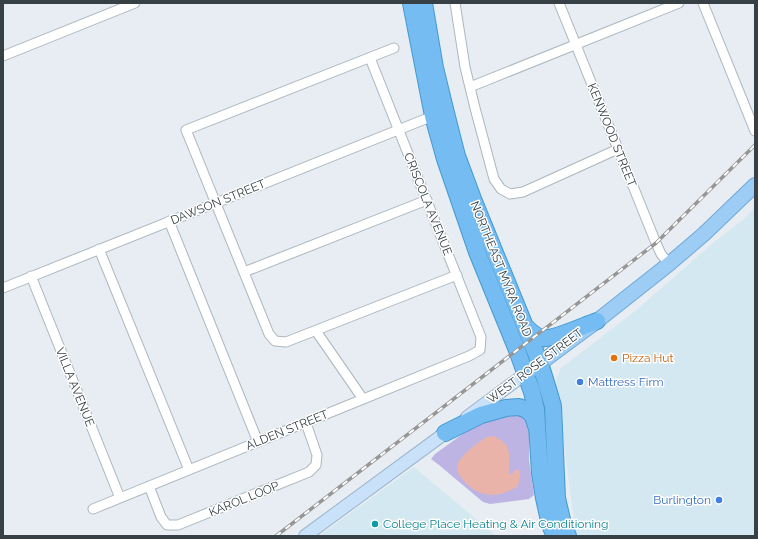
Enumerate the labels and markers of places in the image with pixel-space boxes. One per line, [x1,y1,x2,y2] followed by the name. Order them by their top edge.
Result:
[622,351,674,365] place label: Pizza Hut
[609,353,619,363] marker: Pizza Hut
[588,375,664,389] place label: Mattress Firm
[575,377,585,387] marker: Mattress Firm
[653,493,711,507] place label: Burlington
[714,495,724,505] marker: Burlington
[383,517,608,531] place label: College Place Heating & Air Conditioning
[370,519,380,529] marker: College Place Heating & Air Conditioning

